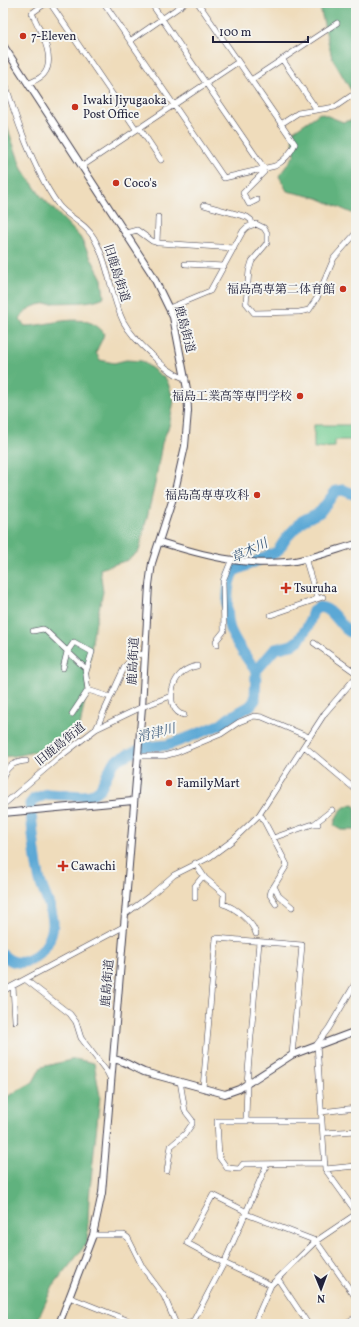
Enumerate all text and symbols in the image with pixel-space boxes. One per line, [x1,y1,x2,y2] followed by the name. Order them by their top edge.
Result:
[213,18,308,44] scale bar
[219,25,252,41] text: 100 m
[31,29,76,45] place label: 7-Eleven
[18,31,28,41] marker: 7-Eleven
[83,93,167,123] place label: Iwaki Jiyugaoka Post Office
[70,102,80,112] marker: Iwaki Jiyugaoka Post Office
[124,176,157,192] place label: Coco's
[111,178,121,188] marker: Coco's
[99,242,133,304] street label: 旧鹿島街道
[227,282,335,298] place label: 福島高専第二体育館
[338,284,348,294] marker: 福島高専第二体育館
[170,304,198,355] street label: 鹿島街道
[172,389,292,405] place label: 福島工業高等専門学校
[295,391,305,401] marker: 福島工業高等専門学校
[165,488,249,504] place label: 福島高専専攻科
[252,490,262,500] marker: 福島高専専攻科
[228,534,273,568] water label: 草木川
[294,581,337,597] place label: Tsuruha
[281,583,291,593] marker: Tsuruha
[125,637,143,685] street label: 鹿島街道
[32,720,89,770] street label: 旧鹿島街道
[135,720,180,747] water label: 滑津川
[177,776,240,792] place label: FamilyMart
[164,778,174,788] marker: FamilyMart
[71,859,116,875] place label: Cawachi
[58,861,68,871] marker: Cawachi
[98,958,118,1008] street label: 鹿島街道
[301,1269,341,1309] north arrow
[317,1290,325,1305] text: N

